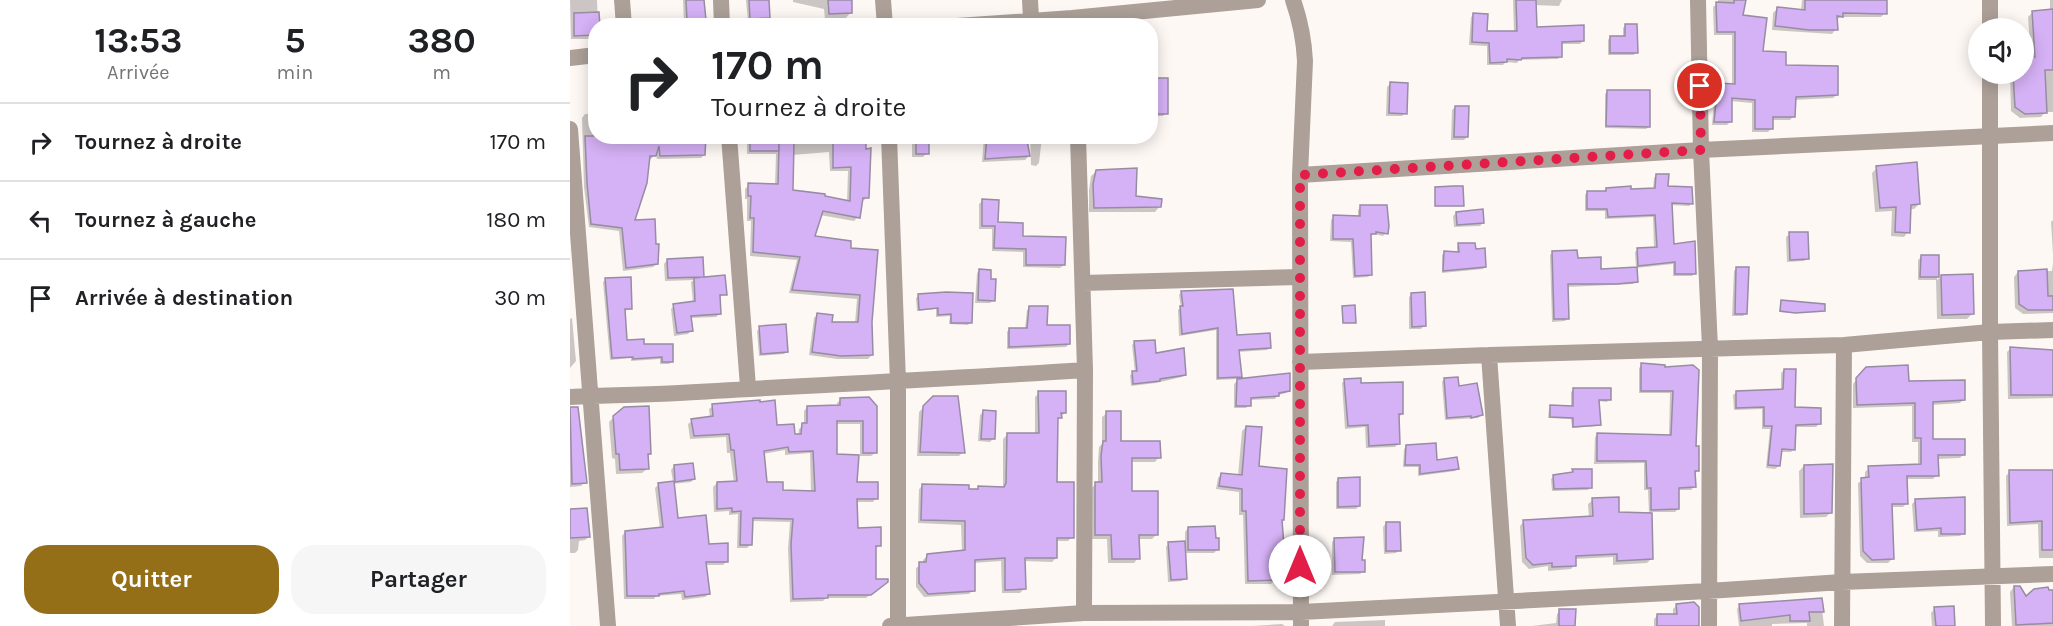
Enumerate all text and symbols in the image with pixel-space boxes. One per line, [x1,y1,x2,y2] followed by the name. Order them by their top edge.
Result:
[1968,18,2034,84] map controls
[1968,18,2034,84] button: sound
[94,19,182,61] text: 13:53
[284,19,305,61] text: 5
[407,19,476,61] text: 380
[711,40,824,90] text: 170 m
[612,42,690,120] icon: right
[1674,60,1725,111] pin
[107,61,170,84] text: Arrivée
[277,61,313,84] text: min
[432,61,451,84] text: m
[1683,69,1716,102] icon: arrive
[711,91,906,123] text: Tournez à droite
[24,126,57,159] icon: right
[75,129,242,155] text: Tournez à droite
[490,129,546,155] text: 170 m
[24,204,57,237] icon: left
[75,207,256,233] text: Tournez à gauche
[486,207,546,233] text: 180 m
[24,282,57,315] icon: arrive
[75,285,293,311] text: Arrivée à destination
[494,285,546,311] text: 30 m
[1268,534,1332,598] position arrow
[24,545,279,614] button: Quitter
[291,545,546,614] button: Partager

